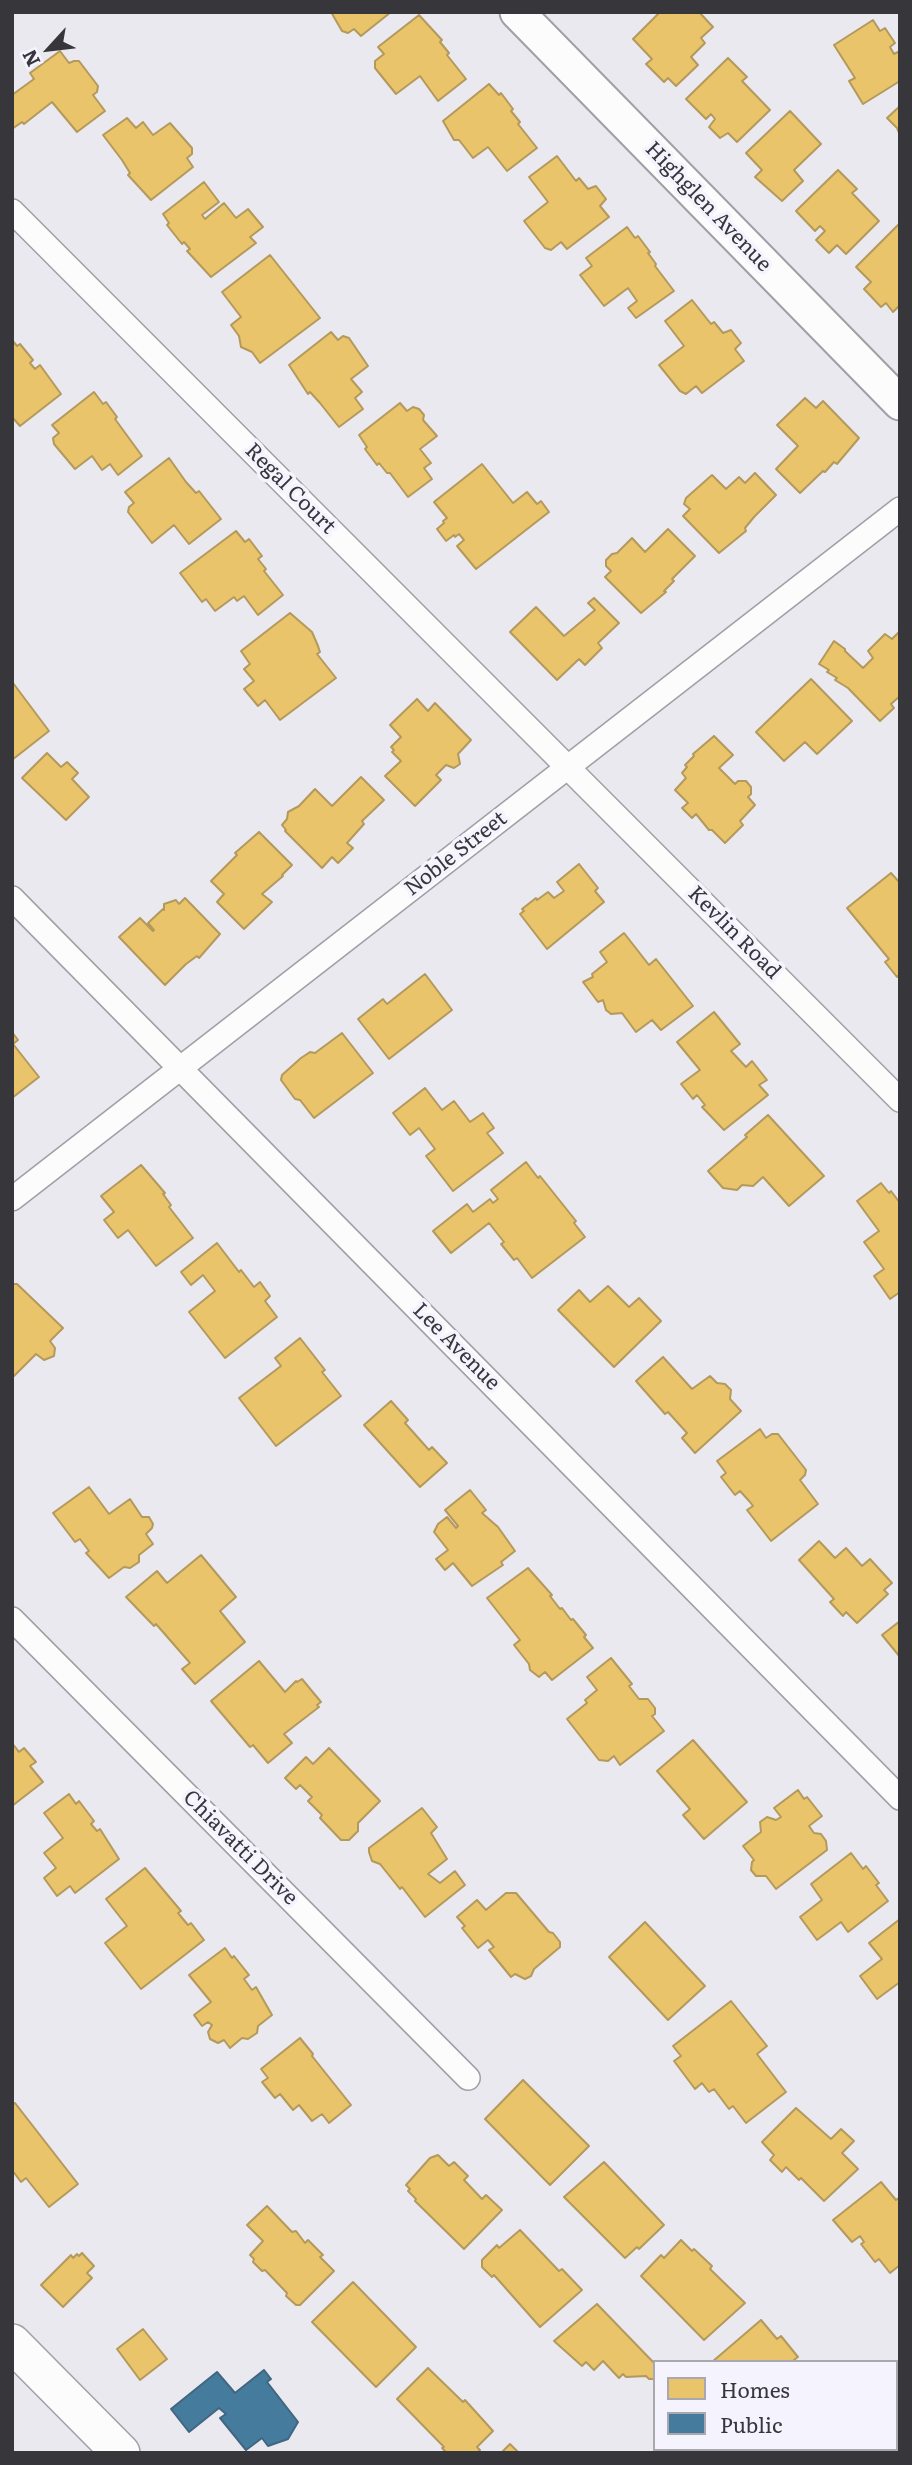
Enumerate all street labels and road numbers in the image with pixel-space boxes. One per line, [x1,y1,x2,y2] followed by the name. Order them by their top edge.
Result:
[640,137,776,277] street label: Highglen Avenue
[239,438,341,540] street label: Regal Court
[400,806,512,902] street label: Noble Street
[682,881,786,985] street label: Kevlin Road
[407,1298,505,1396] street label: Lee Avenue
[177,1785,303,1911] street label: Chiavatti Drive

